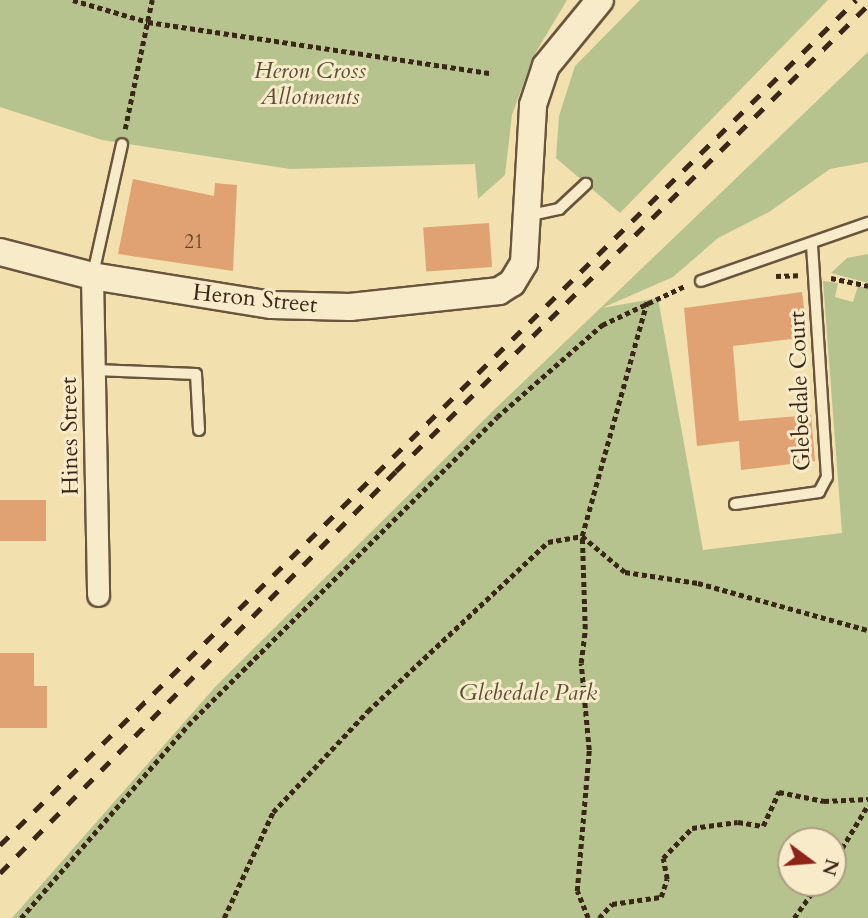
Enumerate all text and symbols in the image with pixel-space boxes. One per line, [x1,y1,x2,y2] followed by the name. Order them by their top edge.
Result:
[254,57,366,111] park label: Heron Cross Allotments
[184,232,204,254] house number: 21
[191,279,319,319] street label: Heron Street
[783,310,817,472] street label: Glebedale Court
[55,377,85,495] street label: Hines Street
[459,679,597,707] park label: Glebedale Park
[777,827,847,897] north arrow
[815,856,845,879] text: N

